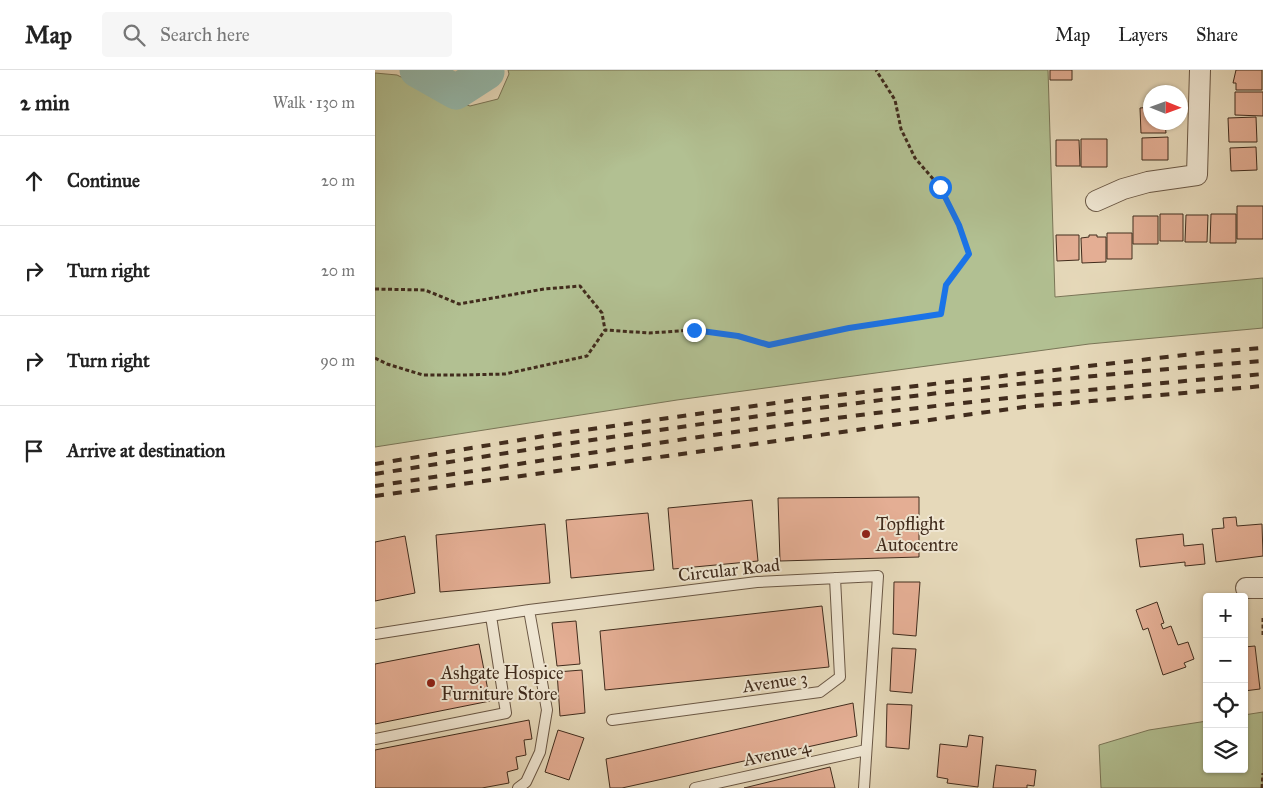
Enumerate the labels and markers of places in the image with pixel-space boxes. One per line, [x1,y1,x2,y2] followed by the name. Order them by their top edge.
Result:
[875,513,958,556] place label: Topflight Autocentre
[860,528,872,540] marker: Topflight Autocentre
[440,662,564,705] place label: Ashgate Hospice Furniture Store
[425,677,437,689] marker: Ashgate Hospice Furniture Store

